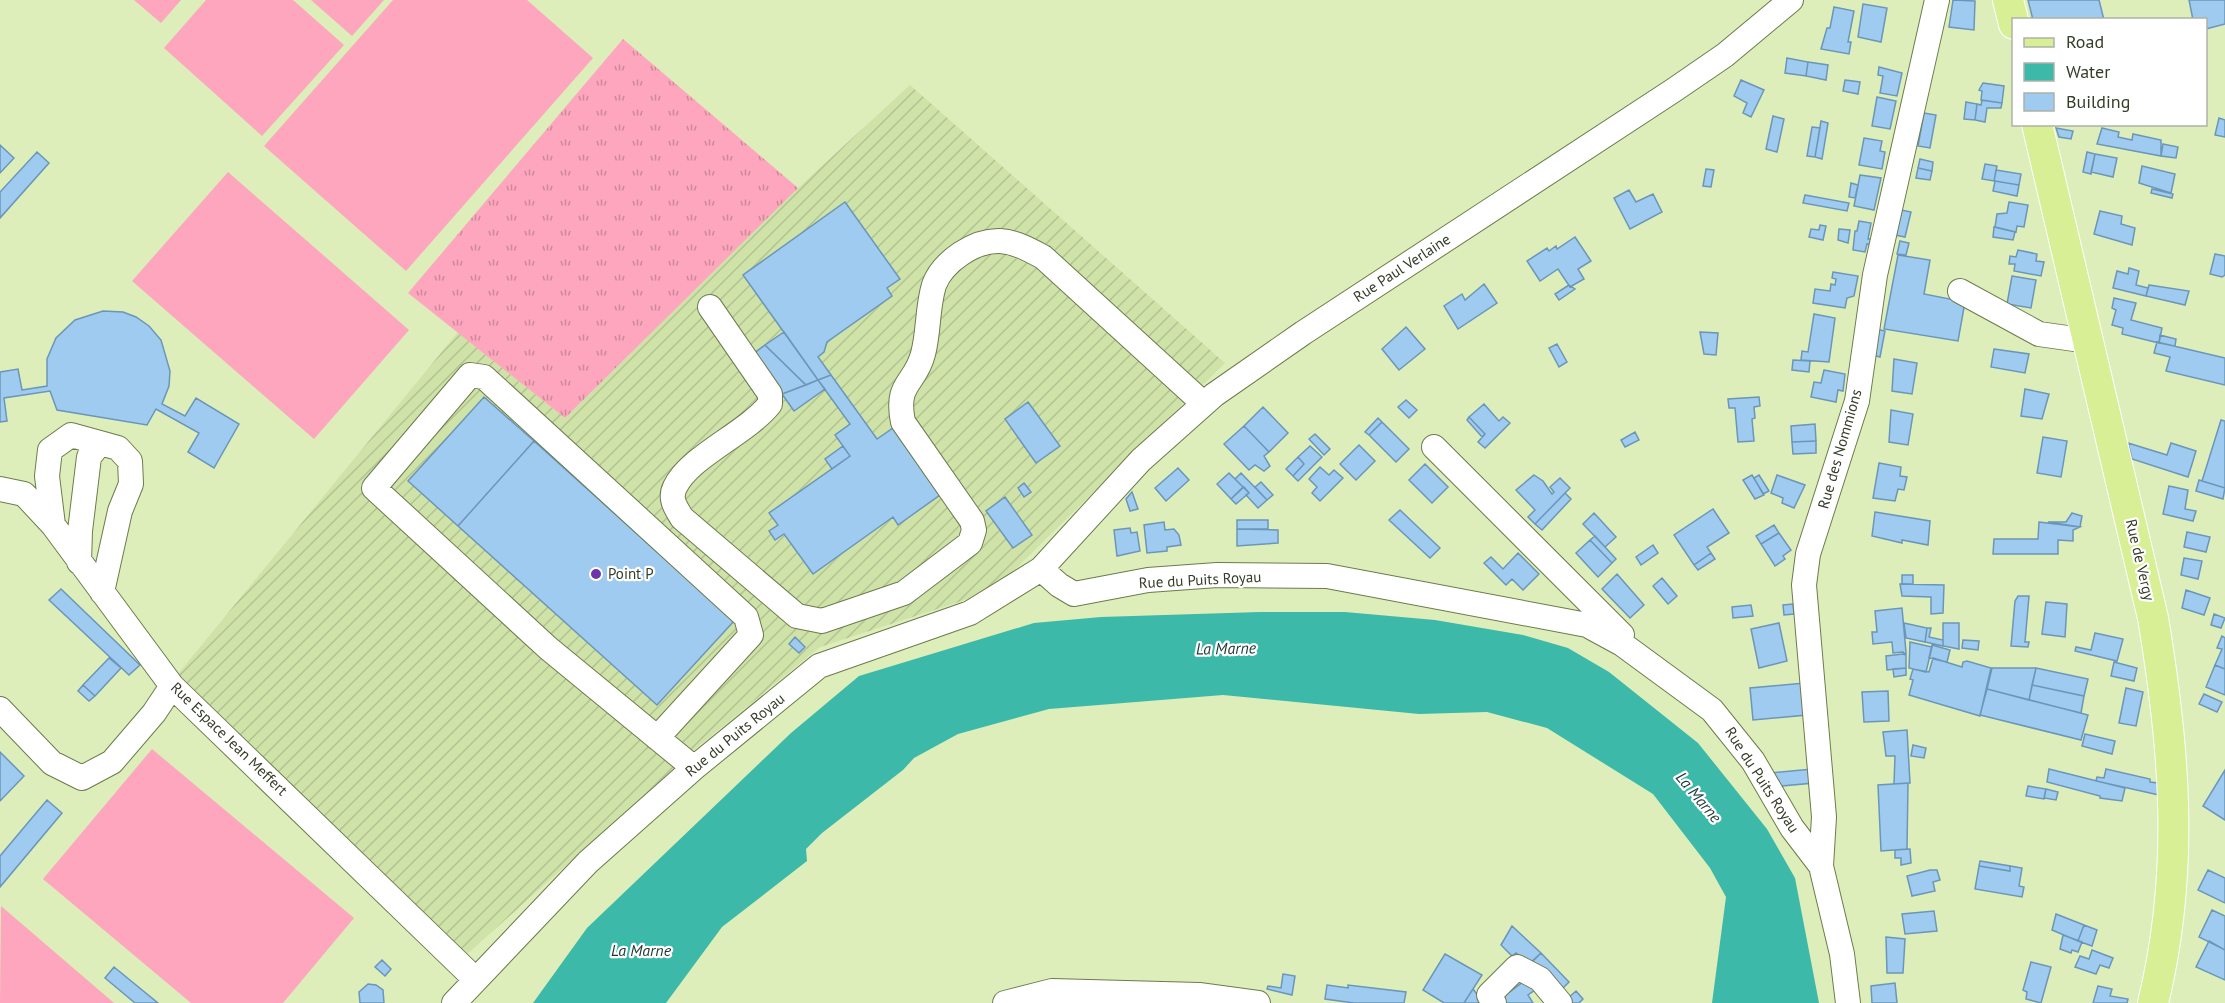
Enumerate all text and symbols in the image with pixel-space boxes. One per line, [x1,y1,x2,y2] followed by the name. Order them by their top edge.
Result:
[2012,18,2207,126] legend
[2066,30,2104,53] text: Road
[2066,60,2110,83] text: Water
[2066,90,2130,113] text: Building
[1350,229,1454,306] street label: Rue Paul Verlaine
[1813,387,1866,511] street label: Rue des Nommions
[2122,517,2159,603] street label: Rue de Vergy
[608,564,654,583] place label: Point P
[589,567,603,581] marker: Point P
[1138,567,1262,592] street label: Rue du Puits Royau
[1196,637,1257,659] water label: La Marne
[167,678,292,799] street label: Rue Espace Jean Meffert
[681,689,788,781] street label: Rue du Puits Royau
[1721,723,1804,836] street label: Rue du Puits Royau
[1672,767,1726,827] water label: La Marne
[611,940,672,960] water label: La Marne

